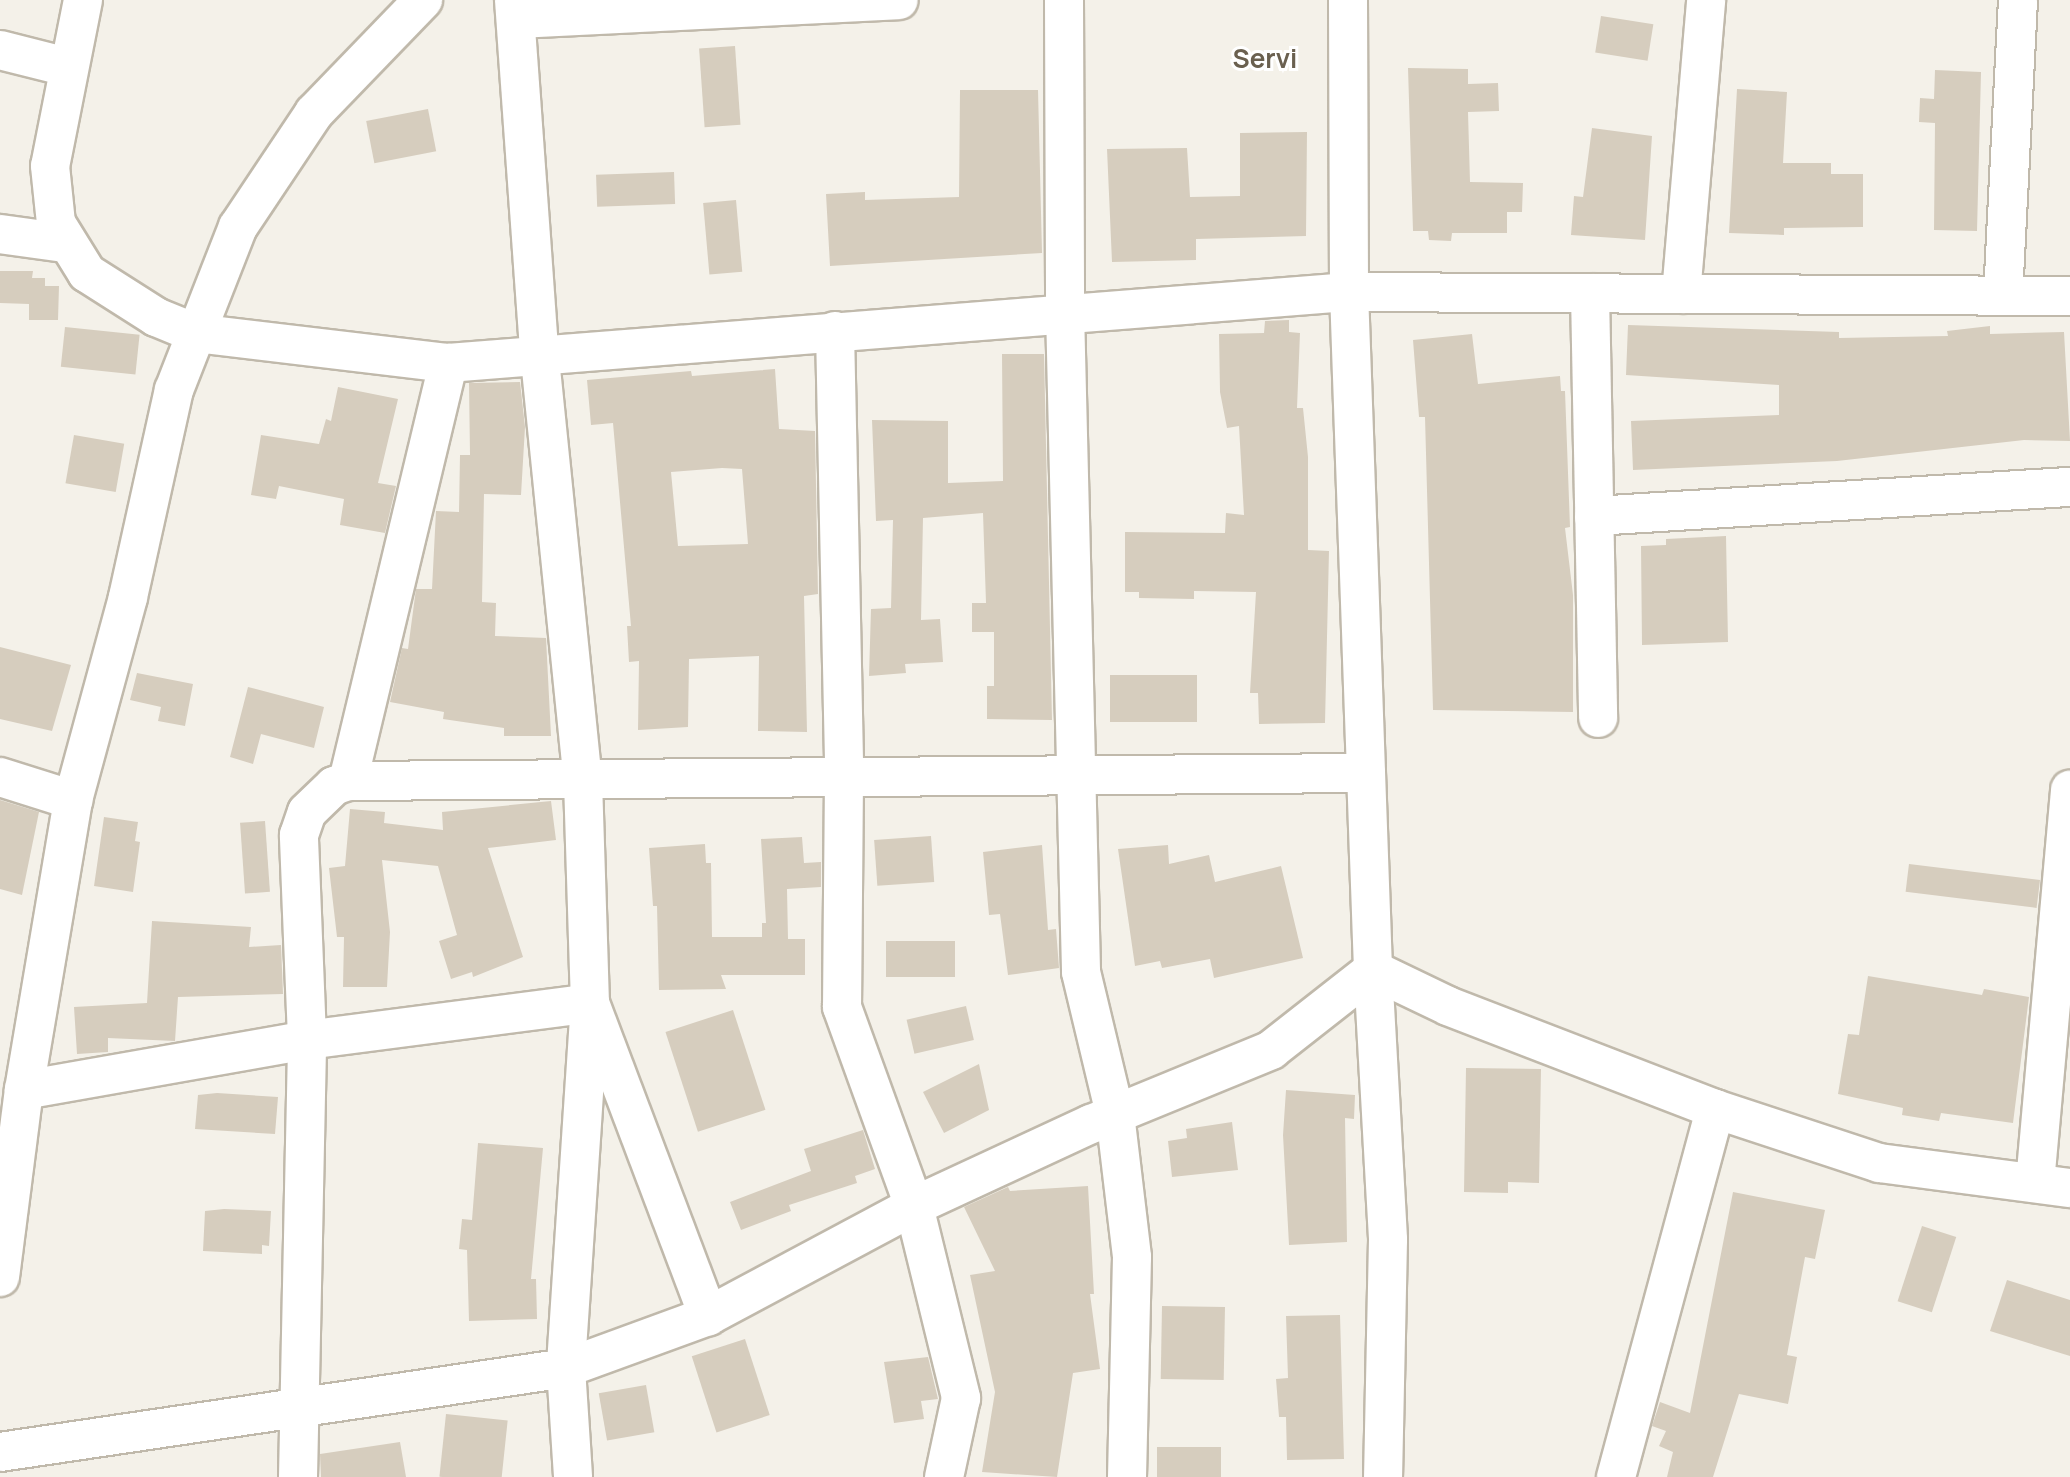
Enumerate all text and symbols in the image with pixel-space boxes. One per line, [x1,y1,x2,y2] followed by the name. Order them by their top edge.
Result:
[1233,43,1297,75] district label: Servi

